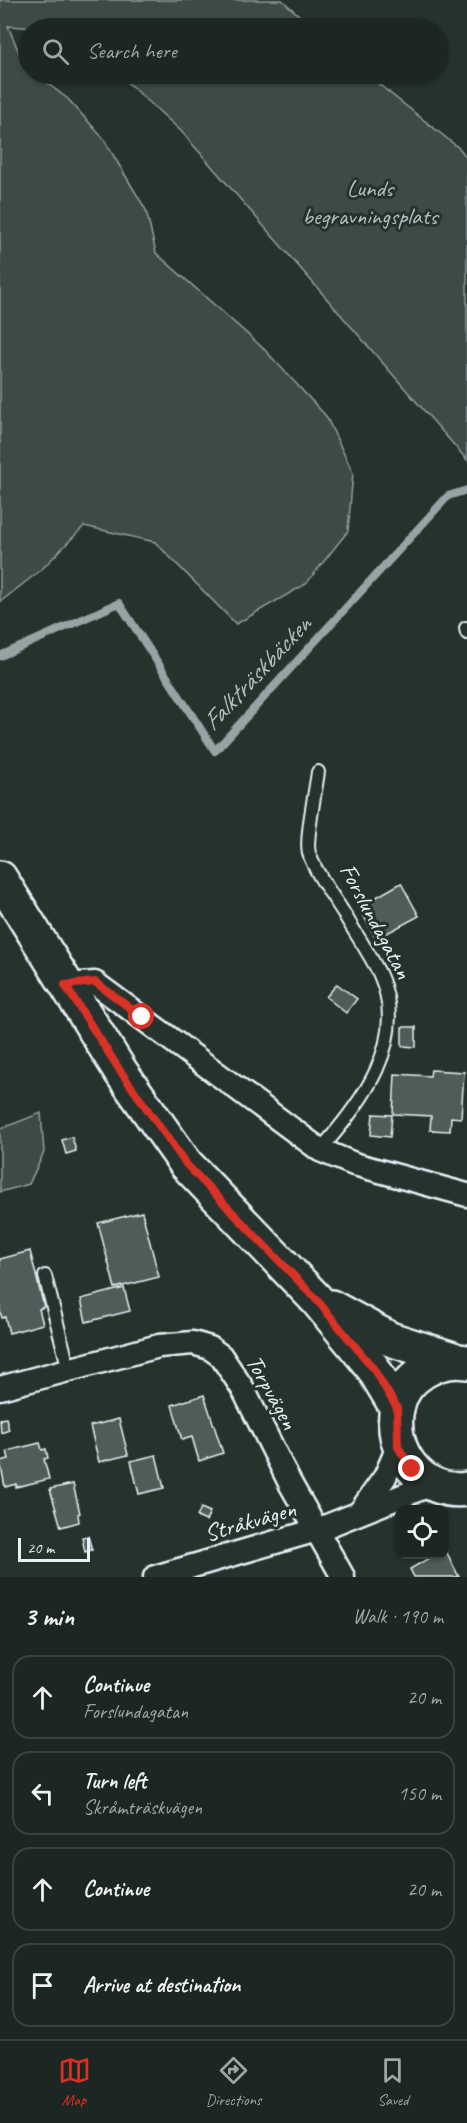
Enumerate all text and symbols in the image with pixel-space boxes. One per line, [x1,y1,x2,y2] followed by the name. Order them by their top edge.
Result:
[18,18,449,84] search box
[39,35,72,68] icon: search
[87,37,177,65] text: Search here
[302,173,440,231] park label: Lunds begravningsplats
[195,607,320,738] water label: Falkträskbäcken
[333,858,419,984] street label: Forslundagatan
[128,1003,154,1029] route start
[239,1349,305,1435] street label: Torpvägen
[398,1455,424,1481] route end
[201,1494,299,1548] street label: Stråkvägen
[395,1505,449,1559] map controls
[395,1505,449,1559] button: locate
[18,1535,90,1562] scale bar
[27,1538,54,1558] text: 20 m
[24,1600,74,1633] text: 3 min
[353,1604,443,1629] text: Walk · 190 m
[83,1671,149,1699] text: Continue
[26,1681,59,1714] icon: ahead
[407,1685,441,1710] text: 20 m
[83,1699,188,1724] text: Forslundagatan
[83,1767,147,1795] text: Turn left
[26,1777,59,1810] icon: left
[398,1781,441,1806] text: 150 m
[83,1795,202,1820] text: Skråmträskvägen
[26,1873,59,1906] icon: ahead
[83,1875,149,1903] text: Continue
[407,1877,441,1902] text: 20 m
[26,1969,59,2002] icon: arrive
[83,1971,240,1999] text: Arrive at destination
[58,2054,91,2110] tab: Map
[206,2054,261,2110] tab: Directions
[376,2054,409,2110] tab: Saved

